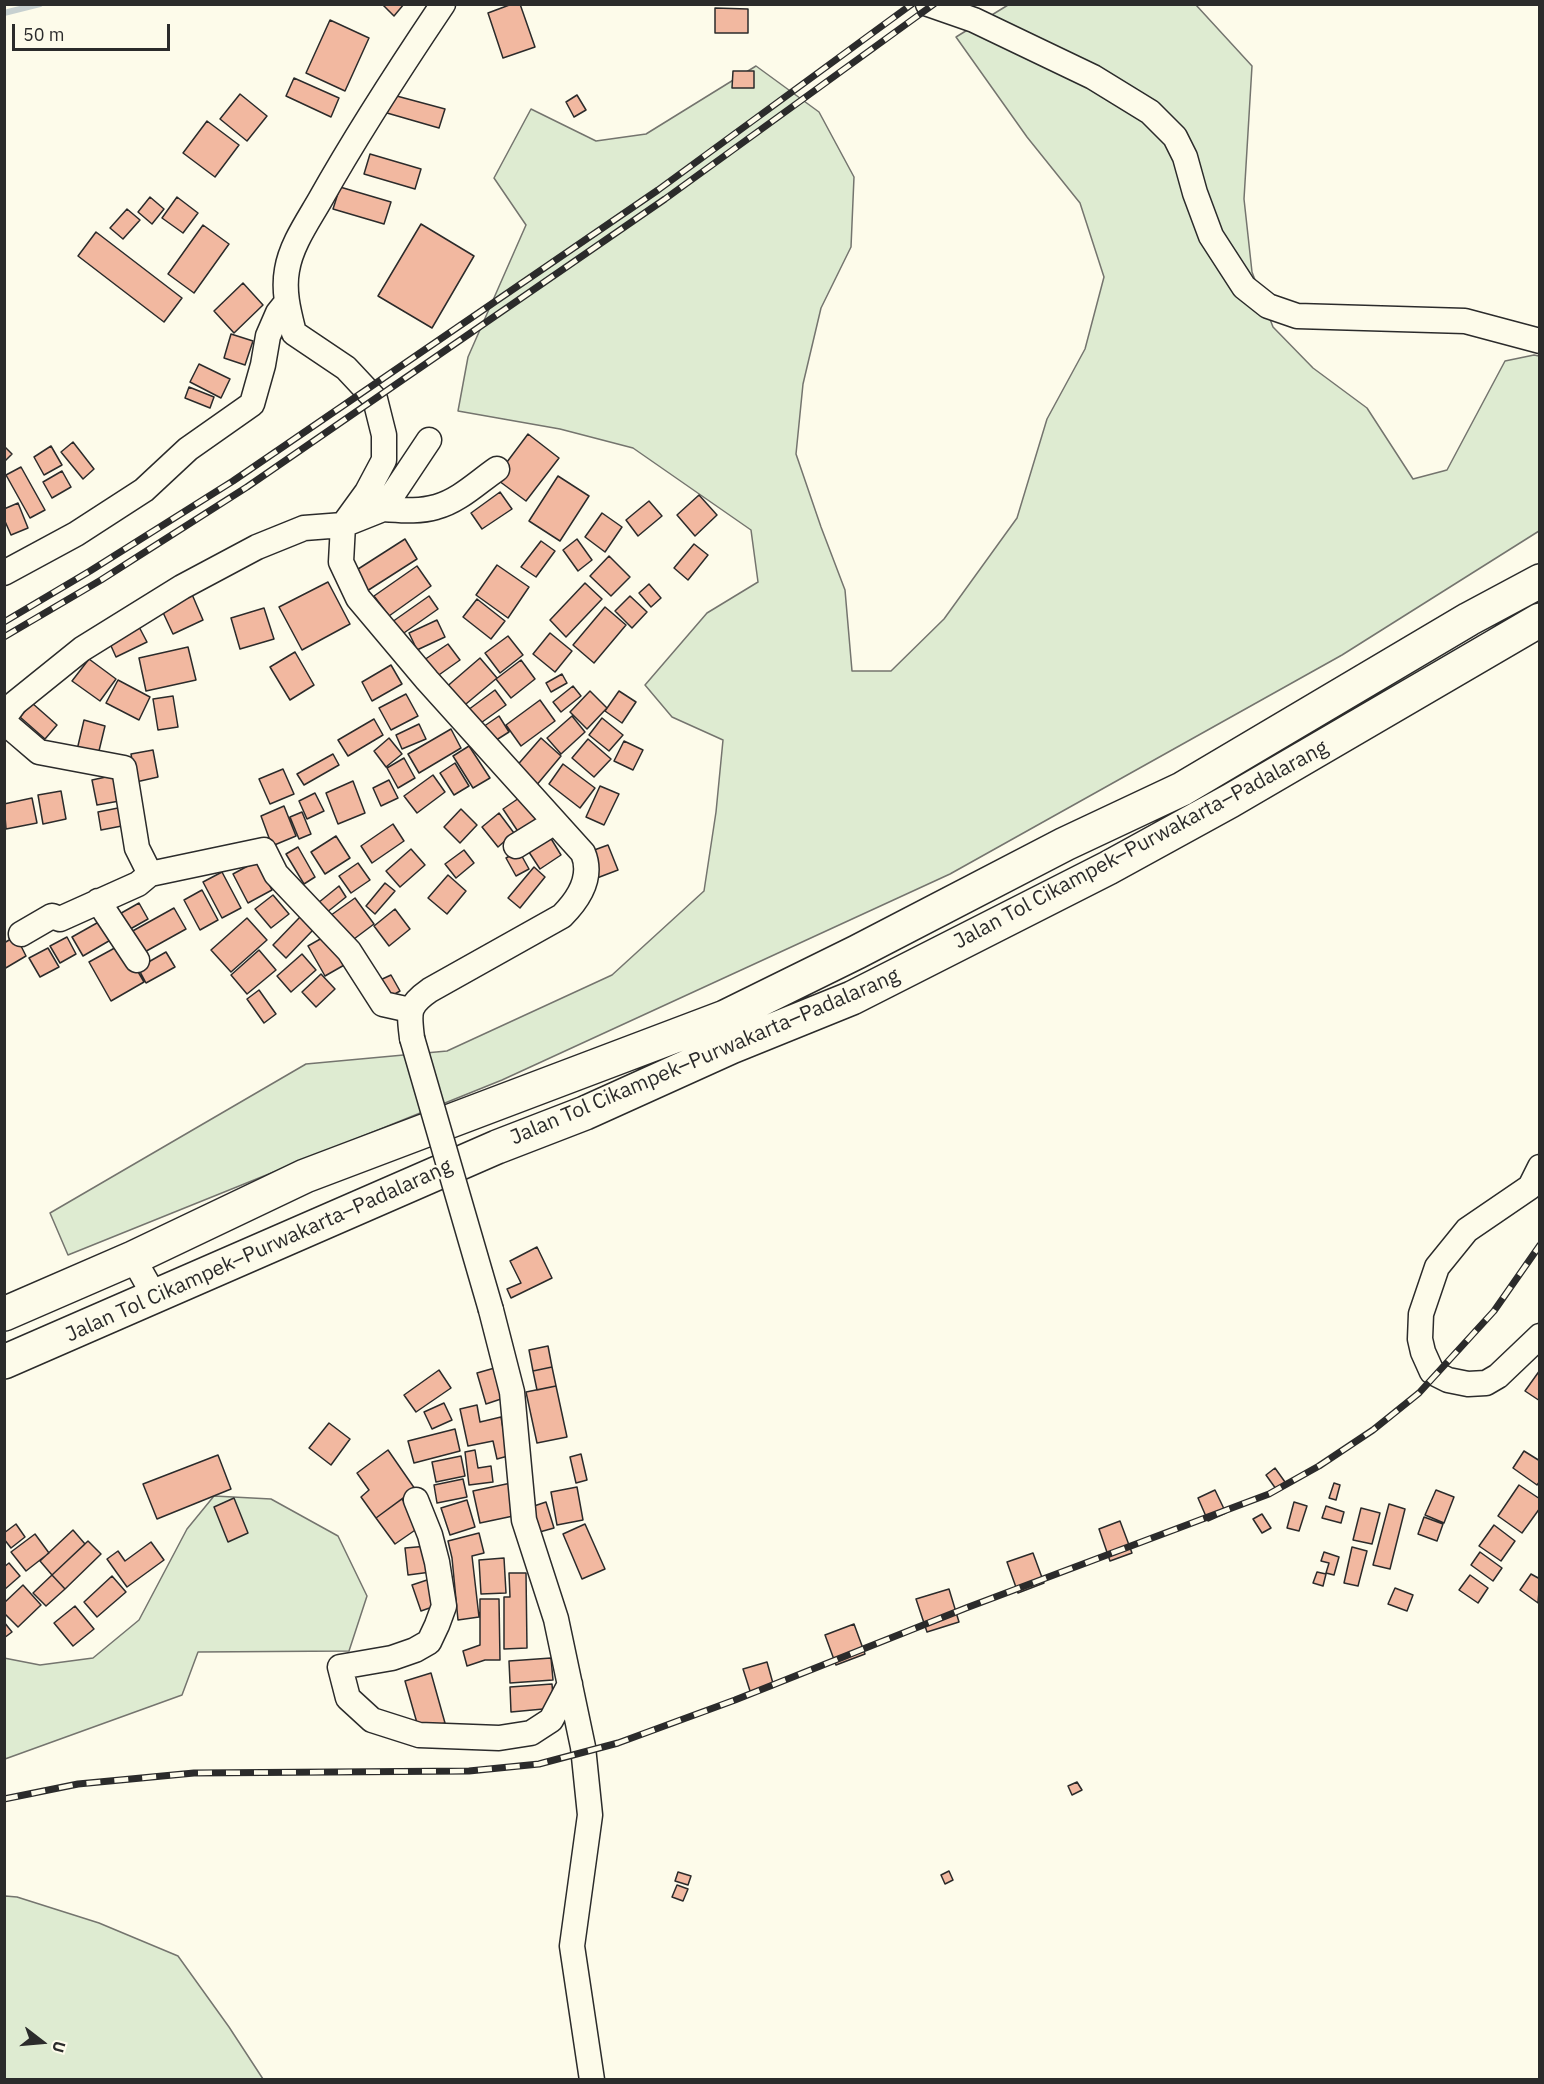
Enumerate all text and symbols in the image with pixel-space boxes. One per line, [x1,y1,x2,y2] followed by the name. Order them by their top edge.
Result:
[15,12,172,50] scale bar
[23,23,65,46] text: 50 m
[950,735,1332,955] street label: Jalan Tol Cikampek–Purwakarta–Padalarang
[507,963,903,1151] street label: Jalan Tol Cikampek–Purwakarta–Padalarang
[62,1154,456,1348] street label: Jalan Tol Cikampek–Purwakarta–Padalarang
[12,2012,72,2072] north arrow
[48,2039,70,2055] text: U

